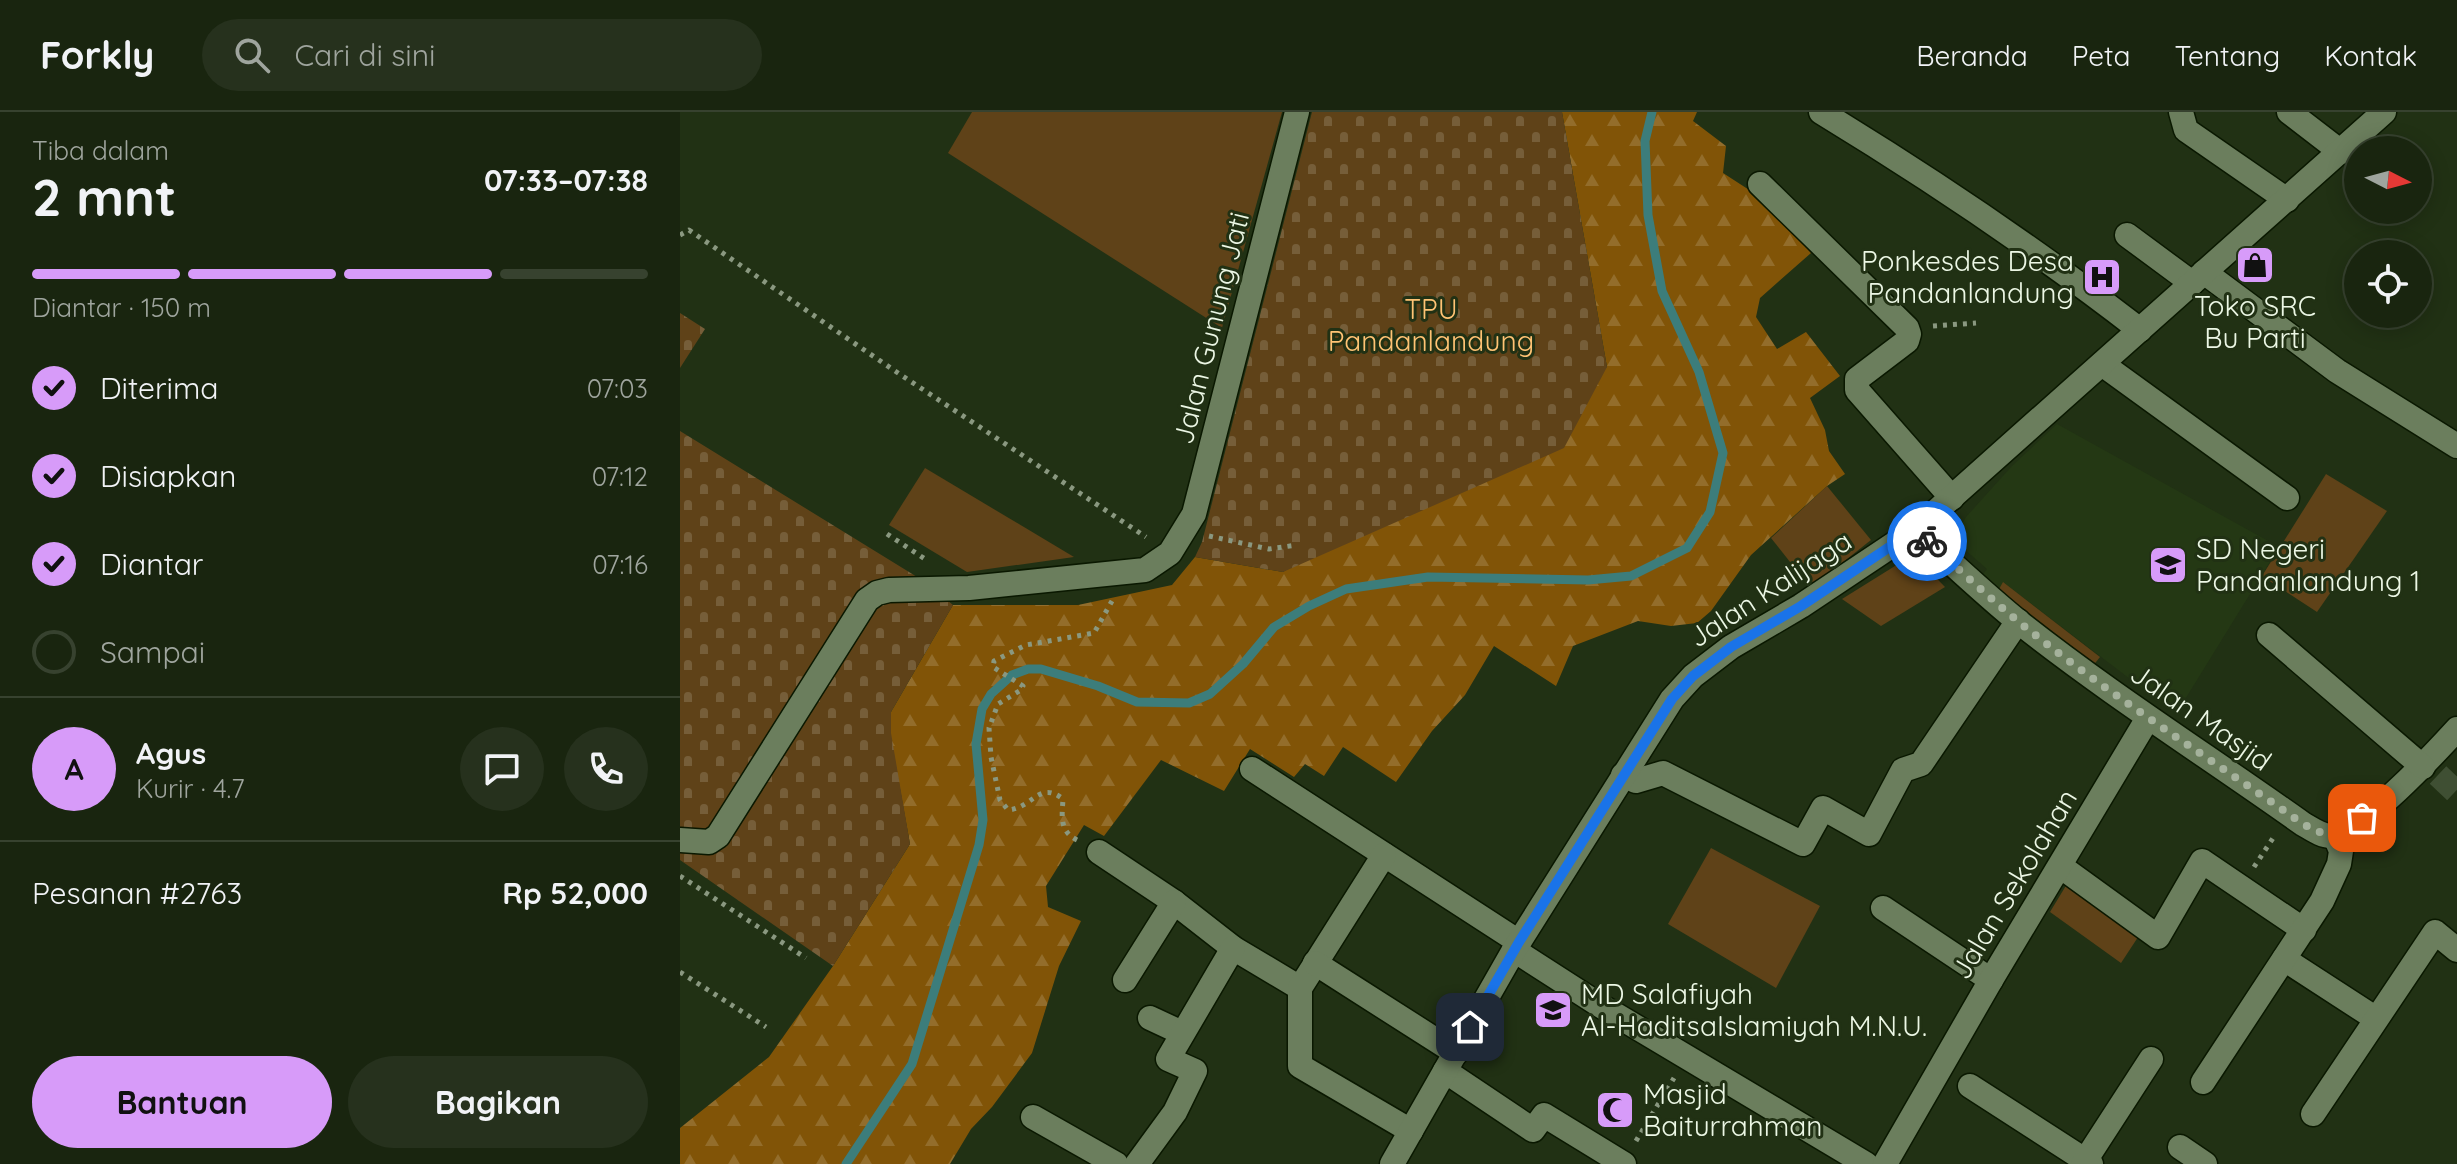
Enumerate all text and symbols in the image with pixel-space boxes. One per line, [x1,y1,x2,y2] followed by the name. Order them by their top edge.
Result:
[202,19,762,91] search box
[40,31,154,79] text: Forkly
[230,33,274,77] icon: search
[294,36,435,74] text: Cari di sini
[1916,38,2028,73] text: Beranda
[2072,38,2130,73] text: Peta
[2174,38,2280,73] text: Tentang
[2324,38,2417,73] text: Kontak
[32,134,169,167] text: Tiba dalam
[2344,136,2432,224] north arrow
[2344,136,2432,328] map controls
[484,161,648,199] text: 07:33–07:38
[32,164,176,229] text: 2 mnt
[1165,208,1256,447] street label: Jalan Gunung Jati
[2344,240,2432,328] button: locate
[1861,243,2074,310] place label: Ponkesdes Desa Pandanlandung
[2234,244,2276,286] shop icon: Toko SRC Bu Parti
[2081,256,2123,298] hospital icon: Ponkesdes Desa Pandanlandung
[2194,288,2316,355] place label: Toko SRC Bu Parti
[32,291,211,324] text: Diantar · 150 m
[1328,291,1534,358] park label: TPU Pandanlandung
[32,366,76,410] icon: check
[100,369,218,407] text: Diterima
[587,372,648,405] text: 07:03
[32,454,76,498] icon: check
[100,457,236,495] text: Disiapkan
[592,460,648,493] text: 07:12
[1887,501,1967,581] courier
[1905,519,1949,563] icon: bike
[1682,523,1858,654] street label: Jalan Kalijaga
[2196,531,2420,598] place label: SD Negeri Pandanlandung 1
[32,542,76,586] icon: check
[2147,544,2189,586] school or university icon: SD Negeri Pandanlandung 1
[100,545,203,583] text: Diantar
[592,548,648,581] text: 07:16
[100,633,205,671] text: Sampai
[2124,655,2278,778] street label: Jalan Masjid
[460,727,544,811] button: chat
[564,727,648,811] button: phone
[136,734,206,772] text: Agus
[64,750,84,788] text: A
[136,772,245,805] text: Kurir · 4.7
[1943,782,2084,985] street label: Jalan Sekolahan
[2328,784,2396,852] pin
[2340,796,2384,840] icon: bag
[32,874,242,912] text: Pesanan #2763
[502,874,648,912] text: Rp 52,000
[1581,976,1927,1043] place label: MD Salafiyah Al-HaditsaIslamiyah M.N.U.
[1532,989,1574,1031] school or university icon: MD Salafiyah Al-HaditsaIslamiyah M.N.U.
[1436,993,1504,1061] pin
[1448,1005,1492,1049] icon: home
[32,1056,332,1148] button: Bantuan
[348,1056,648,1148] button: Bagikan
[1643,1076,1822,1143] place label: Masjid Baiturrahman
[1594,1089,1636,1131] mosque icon: Masjid Baiturrahman

